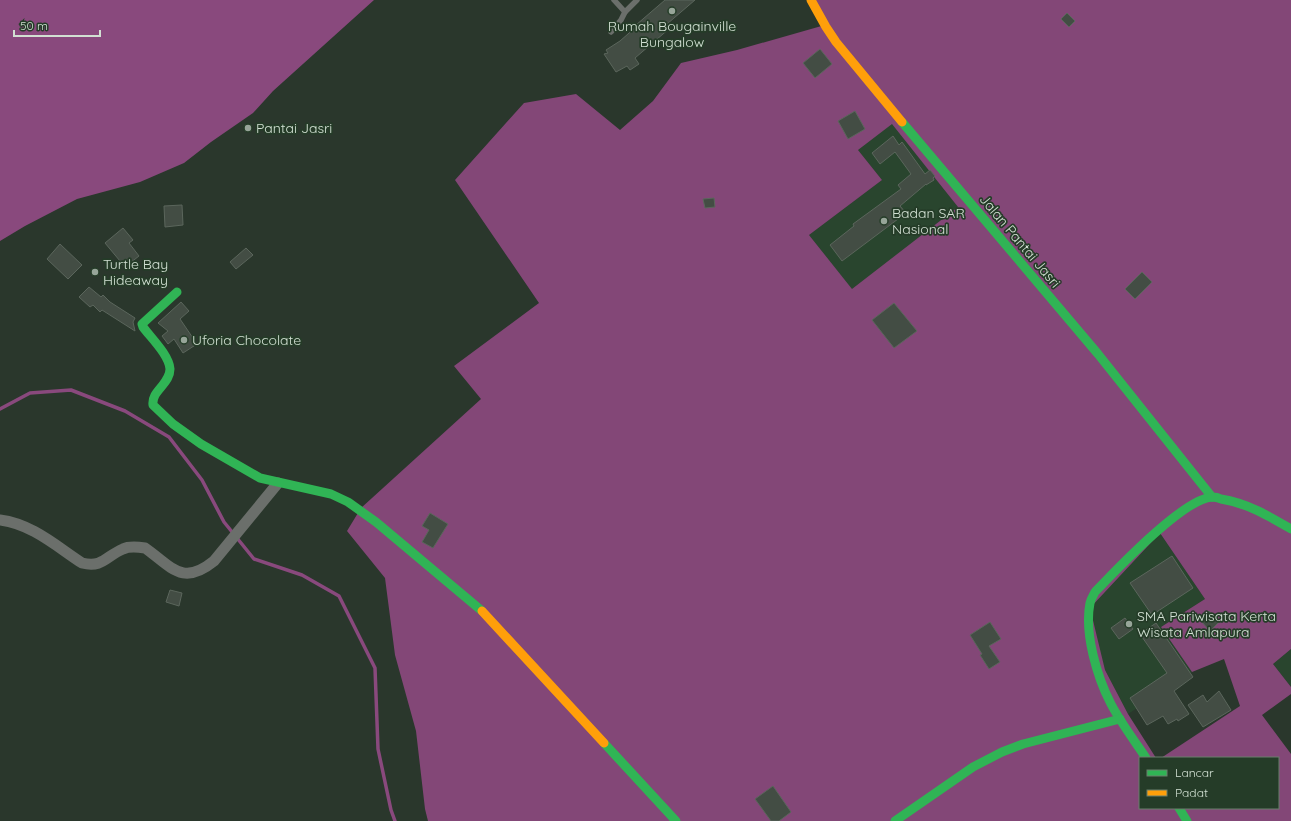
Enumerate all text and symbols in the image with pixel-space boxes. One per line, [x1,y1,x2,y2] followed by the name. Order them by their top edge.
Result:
[667,6,677,16] marker: Rumah Bougainville Bungalow
[14,12,100,38] scale bar
[608,17,736,51] place label: Rumah Bougainville Bungalow
[20,18,48,33] text: 50 m
[256,119,332,137] place label: Pantai Jasri
[243,123,253,133] marker: Pantai Jasri
[976,191,1064,291] street label: Jalan Pantai Jasri
[892,204,965,238] place label: Badan SAR Nasional
[879,216,889,226] marker: Badan SAR Nasional
[103,255,168,289] place label: Turtle Bay Hideaway
[90,267,100,277] marker: Turtle Bay Hideaway
[192,331,301,349] place label: Uforia Chocolate
[179,335,189,345] marker: Uforia Chocolate
[1137,607,1276,641] place label: SMA Pariwisata Kerta Wisata Amlapura
[1124,619,1134,629] marker: SMA Pariwisata Kerta Wisata Amlapura
[1139,757,1279,809] legend
[1175,765,1214,780] text: Lancar
[1175,785,1208,800] text: Padat

